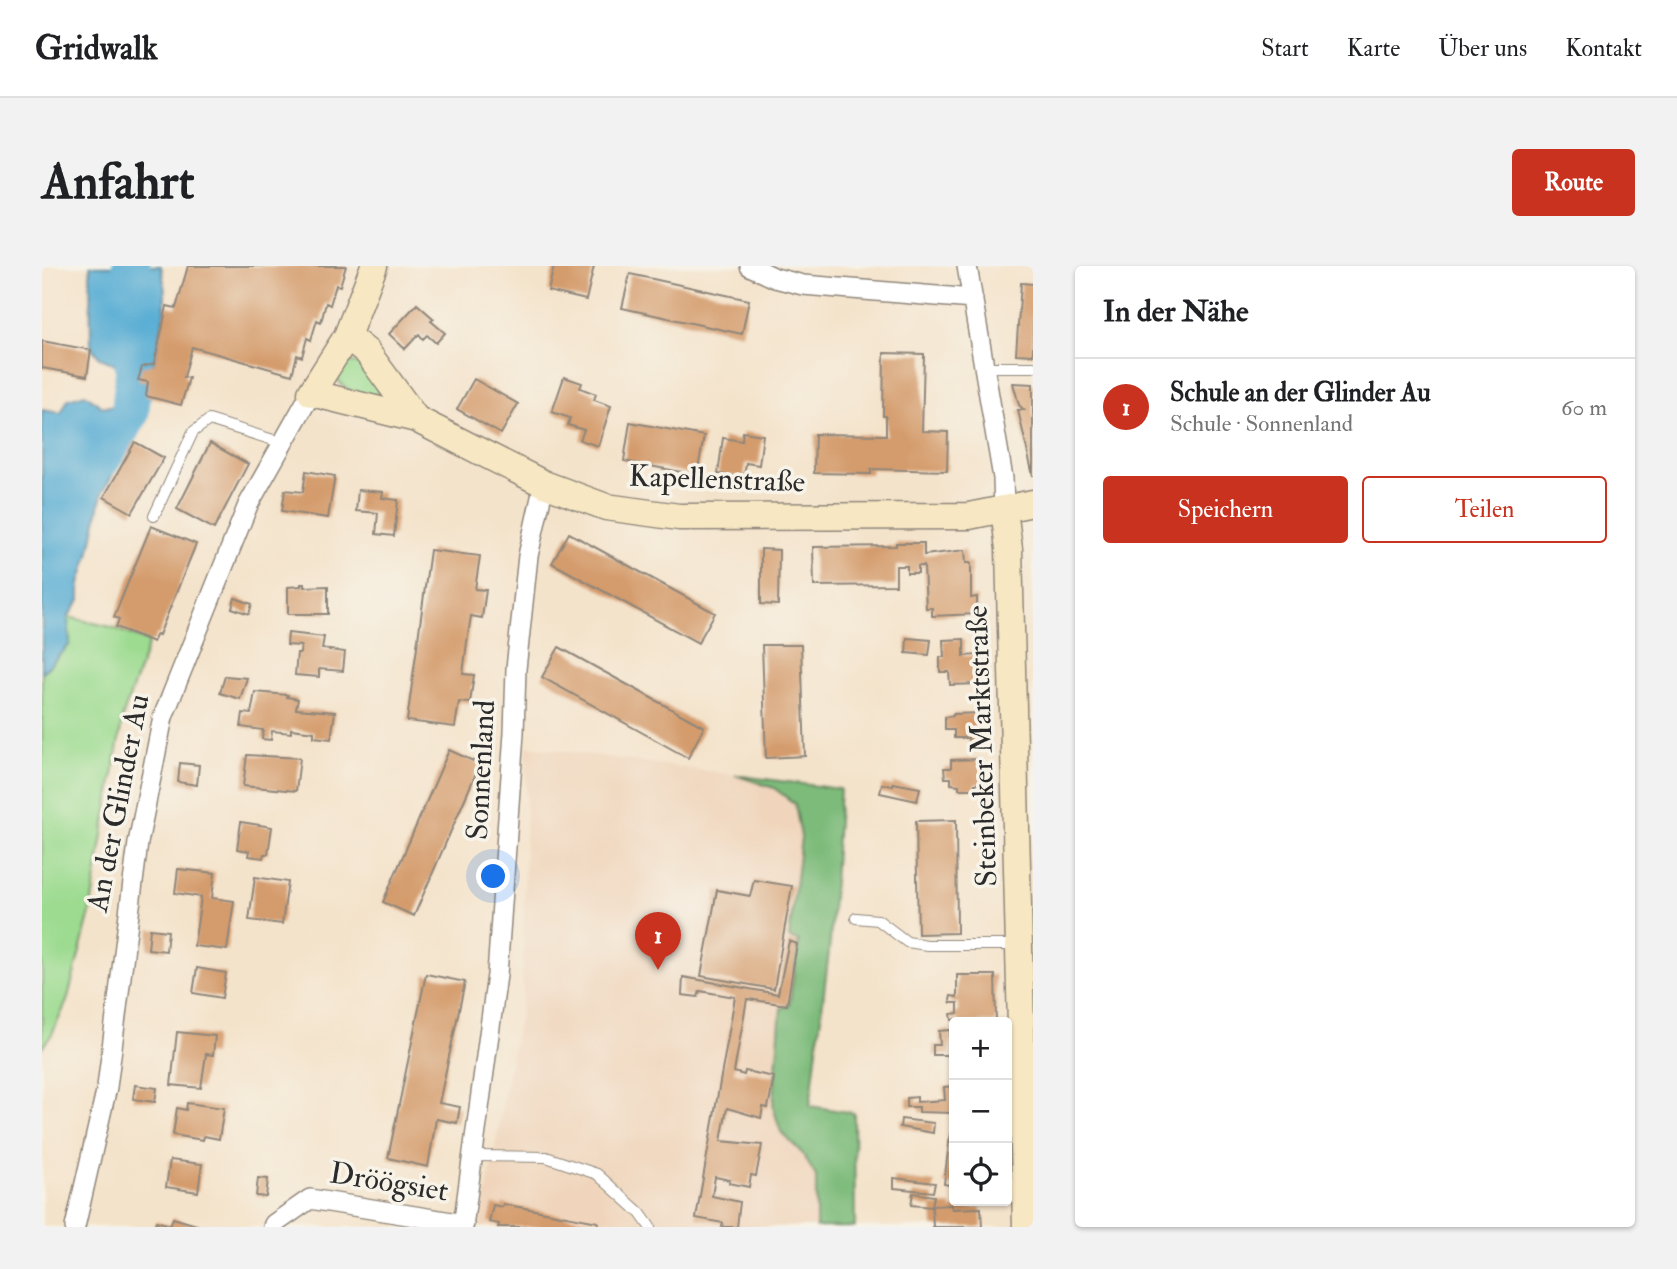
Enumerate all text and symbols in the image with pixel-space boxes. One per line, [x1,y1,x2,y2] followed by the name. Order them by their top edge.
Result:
[35,28,158,69] text: Gridwalk
[1261,33,1309,64] text: Start
[1347,33,1400,64] text: Karte
[1438,33,1527,64] text: Über uns
[1565,33,1642,64] text: Kontakt
[1512,149,1635,216] button: Route
[42,152,194,213] text: Anfahrt
[1103,293,1248,330] text: In der Nähe
[1170,377,1431,409] text: Schule an der Glinder Au
[1122,393,1130,422] text: 1
[1561,393,1607,422] text: 60 m
[1170,409,1353,438] text: Schule · Sonnenland
[628,457,806,501] street label: Kapellenstraße
[1103,476,1348,543] button: Speichern
[1362,476,1607,543] button: Teilen
[959,605,1005,887] street label: Steinbeker Marktstraße
[79,691,157,916] street label: An der Glinder Au
[459,699,503,841] street label: Sonnenland
[476,859,510,893] your location
[635,912,681,970] pin: 1
[949,1017,1012,1206] map controls
[949,1017,1012,1080] button: +
[949,1080,1012,1143] button: −
[949,1143,1012,1206] button: locate
[327,1154,451,1210] street label: Dröögsiet

